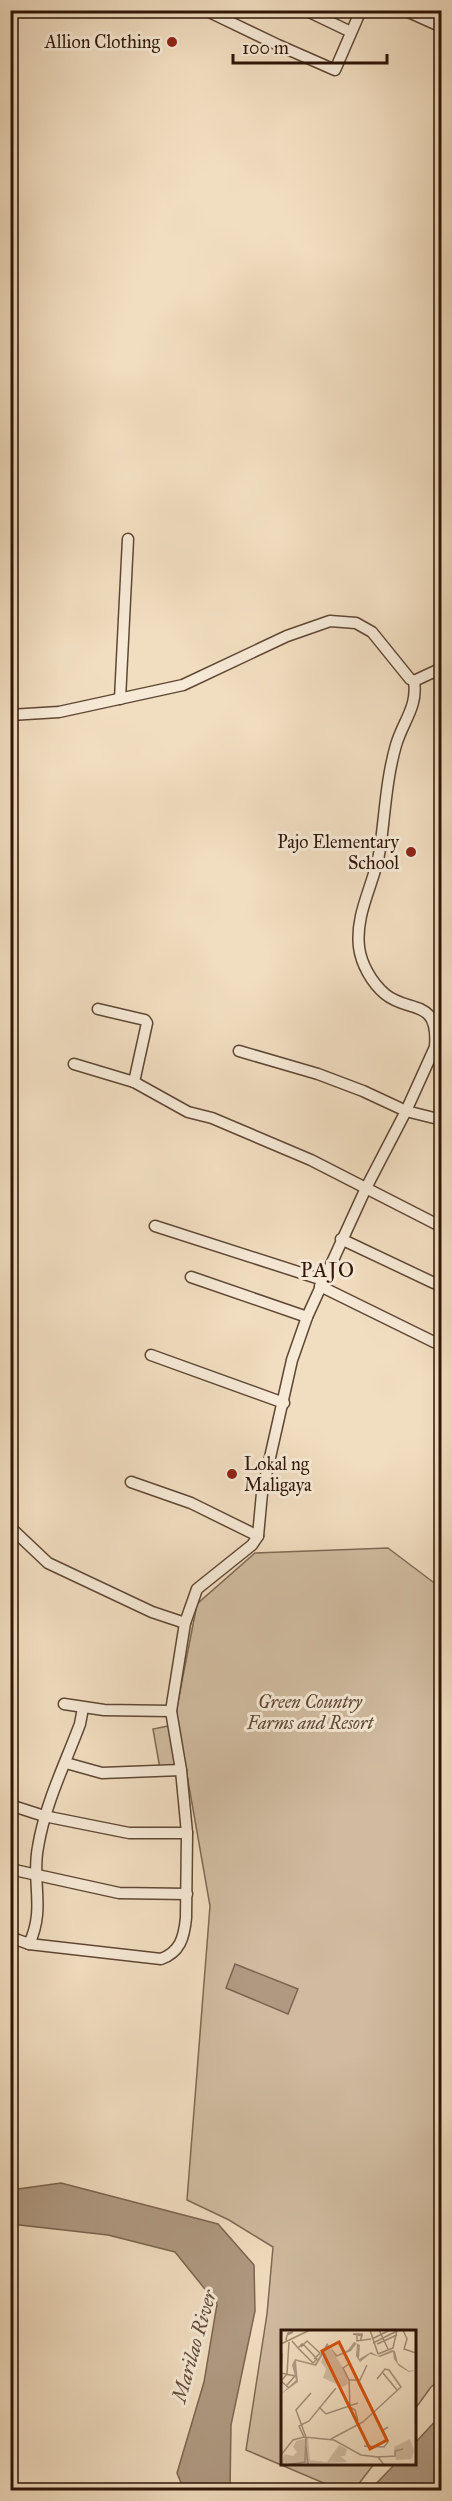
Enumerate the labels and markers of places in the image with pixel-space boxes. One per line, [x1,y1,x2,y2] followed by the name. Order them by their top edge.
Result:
[44,31,161,54] place label: Allion Clothing
[165,35,179,49] marker: Allion Clothing
[277,831,400,874] place label: Pajo Elementary School
[404,845,418,859] marker: Pajo Elementary School
[244,1453,312,1497] place label: Lokal ng Maligaya
[225,1467,239,1481] marker: Lokal ng Maligaya

